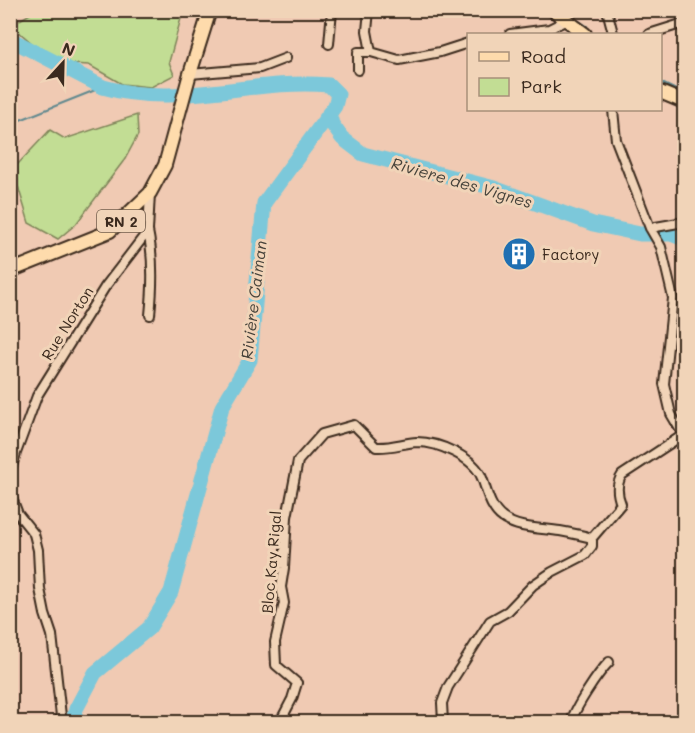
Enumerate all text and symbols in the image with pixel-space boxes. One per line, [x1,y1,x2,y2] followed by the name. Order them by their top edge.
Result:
[33,33,93,93] north arrow
[467,33,662,111] legend
[59,37,78,61] text: N
[521,44,566,68] text: Road
[521,74,562,98] text: Park
[389,152,535,212] water label: Riviere des Vignes
[97,210,145,232] road number: RN 2
[501,236,537,272] building icon: Factory
[235,239,271,361] water label: Rivière Caiman
[542,244,600,264] place label: Factory
[36,282,98,364] street label: Rue Norton
[257,510,285,614] street label: Bloc Kay Rigal

